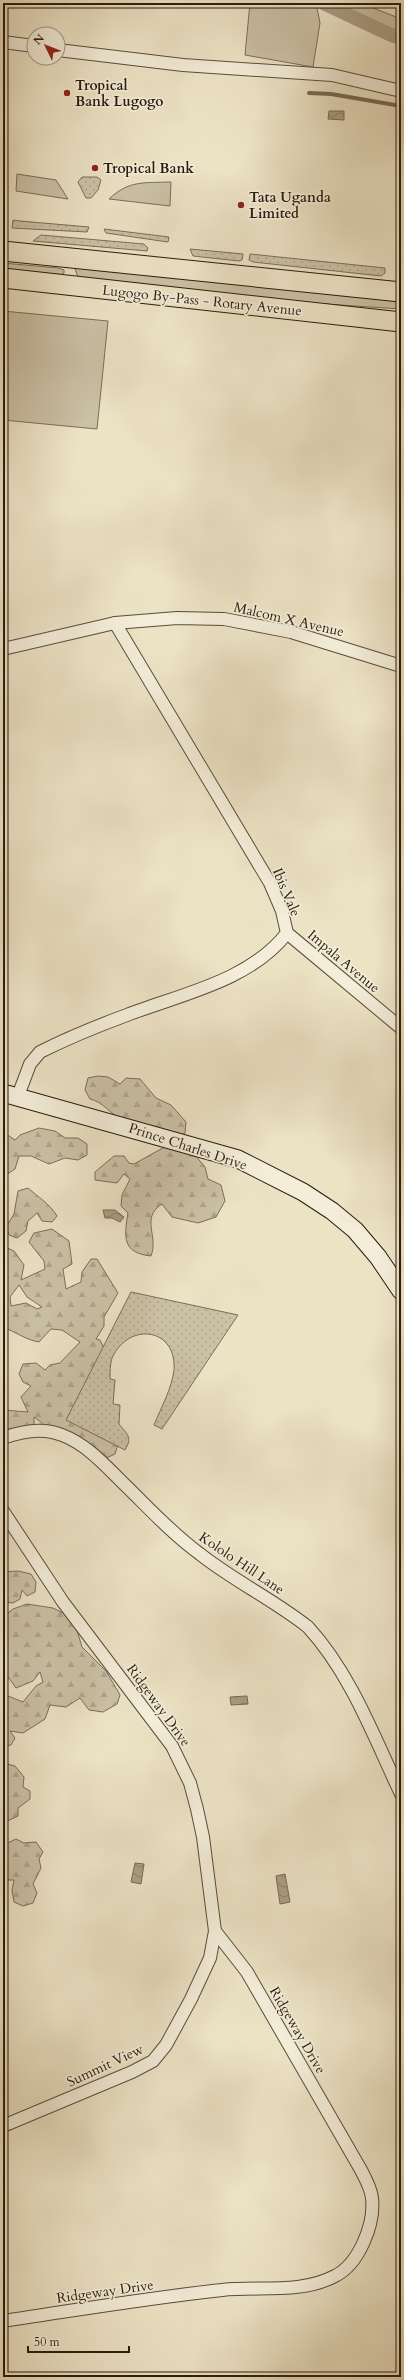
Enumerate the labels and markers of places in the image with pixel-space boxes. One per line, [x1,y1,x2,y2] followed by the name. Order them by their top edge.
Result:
[75,76,164,111] place label: Tropical Bank Lugogo
[62,88,72,98] marker: Tropical Bank Lugogo
[103,159,194,178] place label: Tropical Bank
[90,163,100,173] marker: Tropical Bank
[249,188,331,223] place label: Tata Uganda Limited
[236,200,246,210] marker: Tata Uganda Limited

